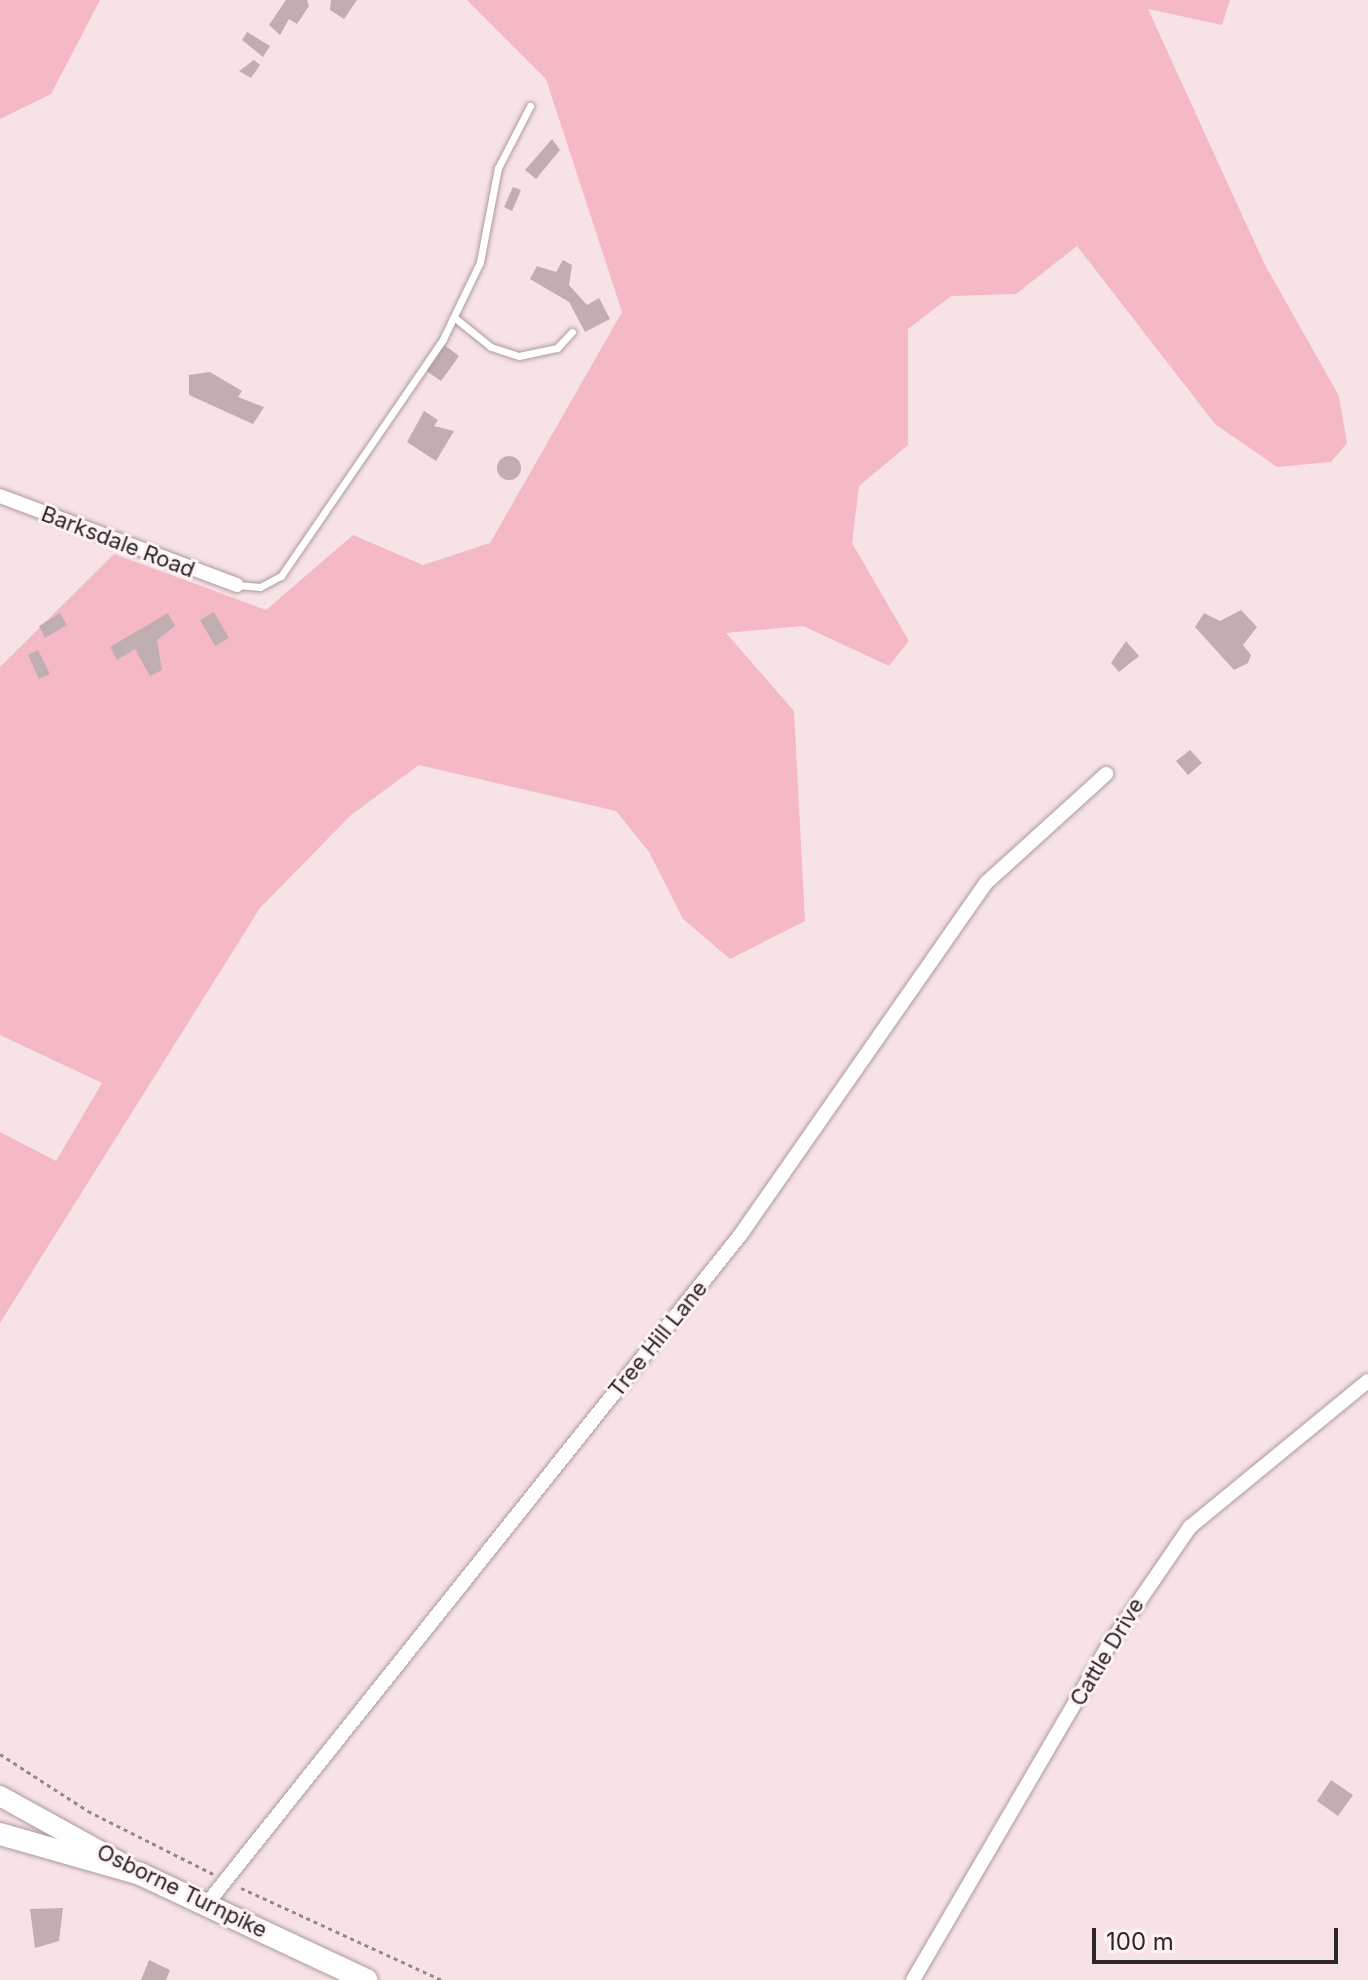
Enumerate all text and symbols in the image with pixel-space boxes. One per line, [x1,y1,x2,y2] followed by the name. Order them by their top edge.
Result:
[38,501,198,583] street label: Barksdale Road
[603,1276,713,1402] street label: Tree Hill Lane
[1064,1593,1150,1711] street label: Cattle Drive
[93,1838,271,1944] street label: Osborne Turnpike
[1096,1912,1342,1962] scale bar
[1106,1927,1174,1956] text: 100 m

